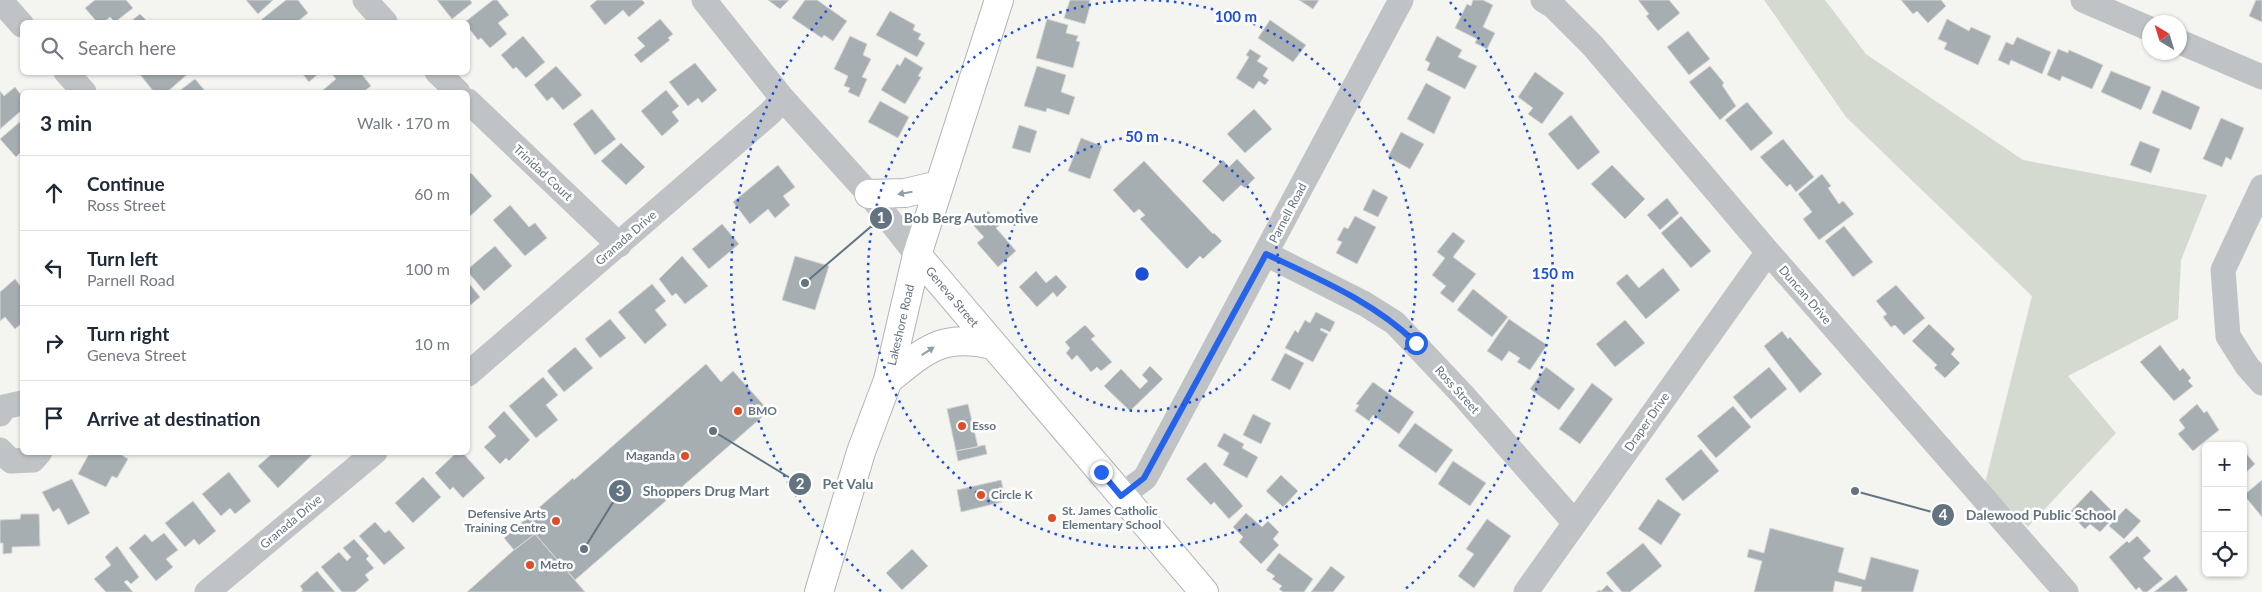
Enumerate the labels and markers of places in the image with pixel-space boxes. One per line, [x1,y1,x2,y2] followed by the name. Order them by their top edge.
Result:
[869,203,1049,232] callout: Bob Berg Automotive
[1133,265,1151,283] centre of rings
[748,403,777,418] place label: BMO
[732,405,744,417] marker: BMO
[972,418,996,433] place label: Esso
[956,420,968,432] marker: Esso
[626,448,675,463] place label: Maganda
[679,450,691,462] marker: Maganda
[788,469,884,498] callout: Pet Valu
[607,477,779,506] callout: Shoppers Drug Mart
[991,487,1033,502] place label: Circle K
[975,489,987,501] marker: Circle K
[1931,501,2126,530] callout: Dalewood Public School
[1062,503,1161,532] place label: St. James Catholic Elementary School
[465,506,547,535] place label: Defensive Arts Training Centre
[1046,512,1058,524] marker: St. James Catholic Elementary School
[550,515,562,527] marker: Defensive Arts Training Centre
[540,557,573,572] place label: Metro
[524,559,536,571] marker: Metro

